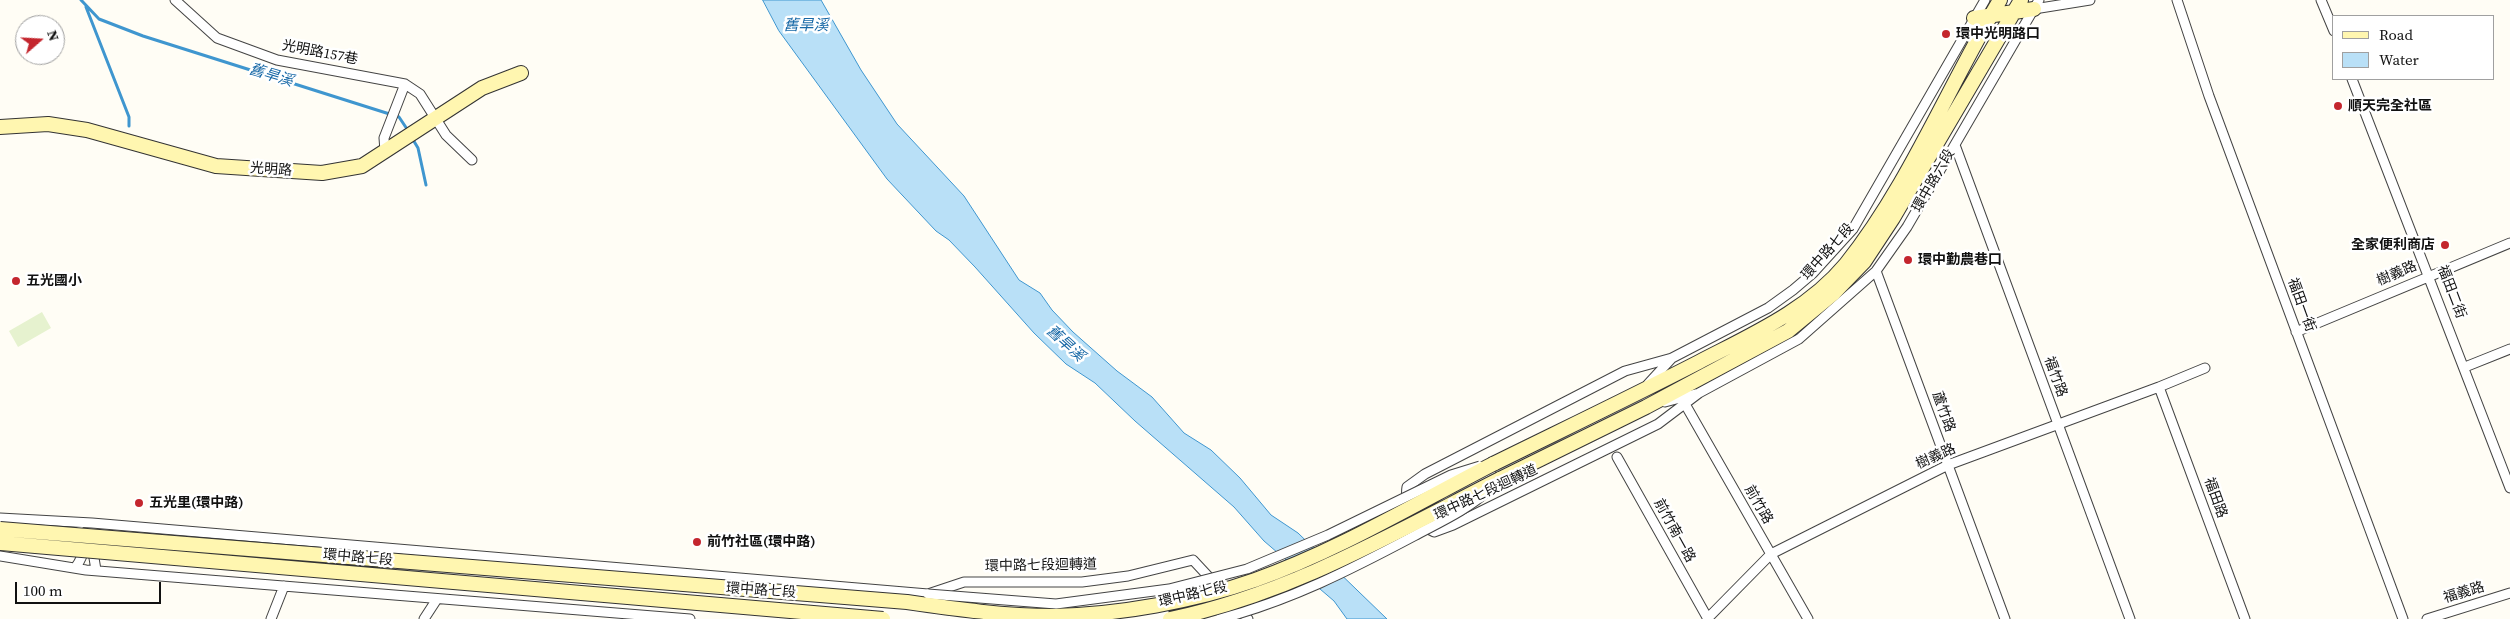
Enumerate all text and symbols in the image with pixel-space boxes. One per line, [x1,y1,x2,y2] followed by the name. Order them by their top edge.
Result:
[15,15,65,65] north arrow
[2332,15,2495,80] legend
[784,17,828,35] water label: 舊旱溪
[2379,24,2413,45] text: Road
[1956,26,2040,42] place label: 環中光明路口
[42,27,64,44] text: N
[1940,28,1952,40] marker: 環中光明路口
[281,37,359,69] street label: 光明路157巷
[2379,49,2419,70] text: Water
[247,61,295,91] water label: 舊旱溪
[2348,98,2432,114] place label: 順天完全社區
[2332,100,2344,112] marker: 順天完全社區
[1909,146,1959,216] street label: 環中路六段
[249,160,293,180] street label: 光明路
[1798,220,1858,284] street label: 環中路七段
[2351,237,2435,253] place label: 全家便利商店
[2439,239,2451,251] marker: 全家便利商店
[1918,252,2002,268] place label: 環中勤農巷口
[1902,254,1914,266] marker: 環中勤農巷口
[2374,258,2420,290] street label: 樹義路
[2433,263,2469,321] street label: 福田二街
[26,273,82,289] place label: 五光國小
[10,275,22,287] marker: 五光國小
[2284,276,2318,334] street label: 福田一街
[1042,322,1088,366] water label: 舊旱溪
[2040,354,2070,400] street label: 福竹路
[1928,389,1958,435] street label: 蘆竹路
[1913,441,1959,473] street label: 樹義路
[1432,462,1540,524] street label: 環中路七段迴轉道
[2200,475,2230,521] street label: 福田路
[1740,483,1776,527] street label: 前竹路
[149,495,244,511] place label: 五光里(環中路)
[1650,496,1698,566] street label: 前竹南一路
[133,497,145,509] marker: 五光里(環中路)
[707,534,816,550] place label: 前竹社區(環中路)
[691,536,703,548] marker: 前竹社區(環中路)
[322,547,394,569] street label: 環中路七段
[985,557,1097,575] street label: 環中路七段迴轉道
[18,572,164,604] scale bar
[1157,579,1229,611] street label: 環中路七段
[2441,579,2487,607] street label: 福義路
[23,580,63,601] text: 100 m
[725,580,797,602] street label: 環中路七段

